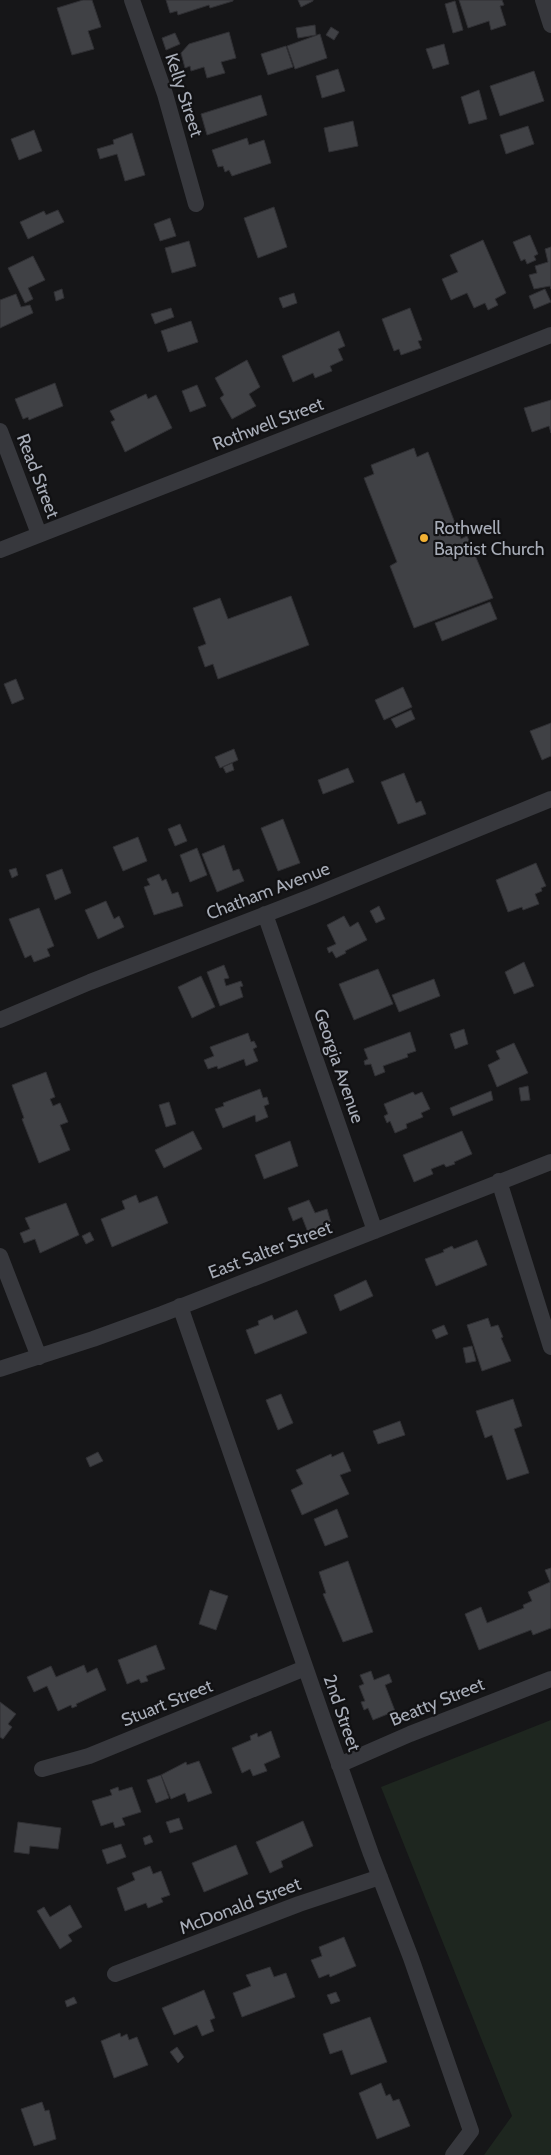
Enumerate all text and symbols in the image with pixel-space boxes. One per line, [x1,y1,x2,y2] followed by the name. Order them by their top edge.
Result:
[160,50,208,140] street label: Kelly Street
[209,393,327,455] street label: Rothwell Street
[12,431,64,521] street label: Read Street
[434,517,544,560] place label: Rothwell Baptist Church
[418,532,430,544] marker: Rothwell Baptist Church
[203,857,333,925] street label: Chatham Avenue
[309,1006,369,1126] street label: Georgia Avenue
[205,1216,335,1284] street label: East Salter Street
[319,1672,365,1754] street label: 2nd Street
[387,1673,487,1731] street label: Beatty Street
[118,1675,216,1731] street label: Stuart Street
[176,1873,304,1939] street label: McDonald Street

